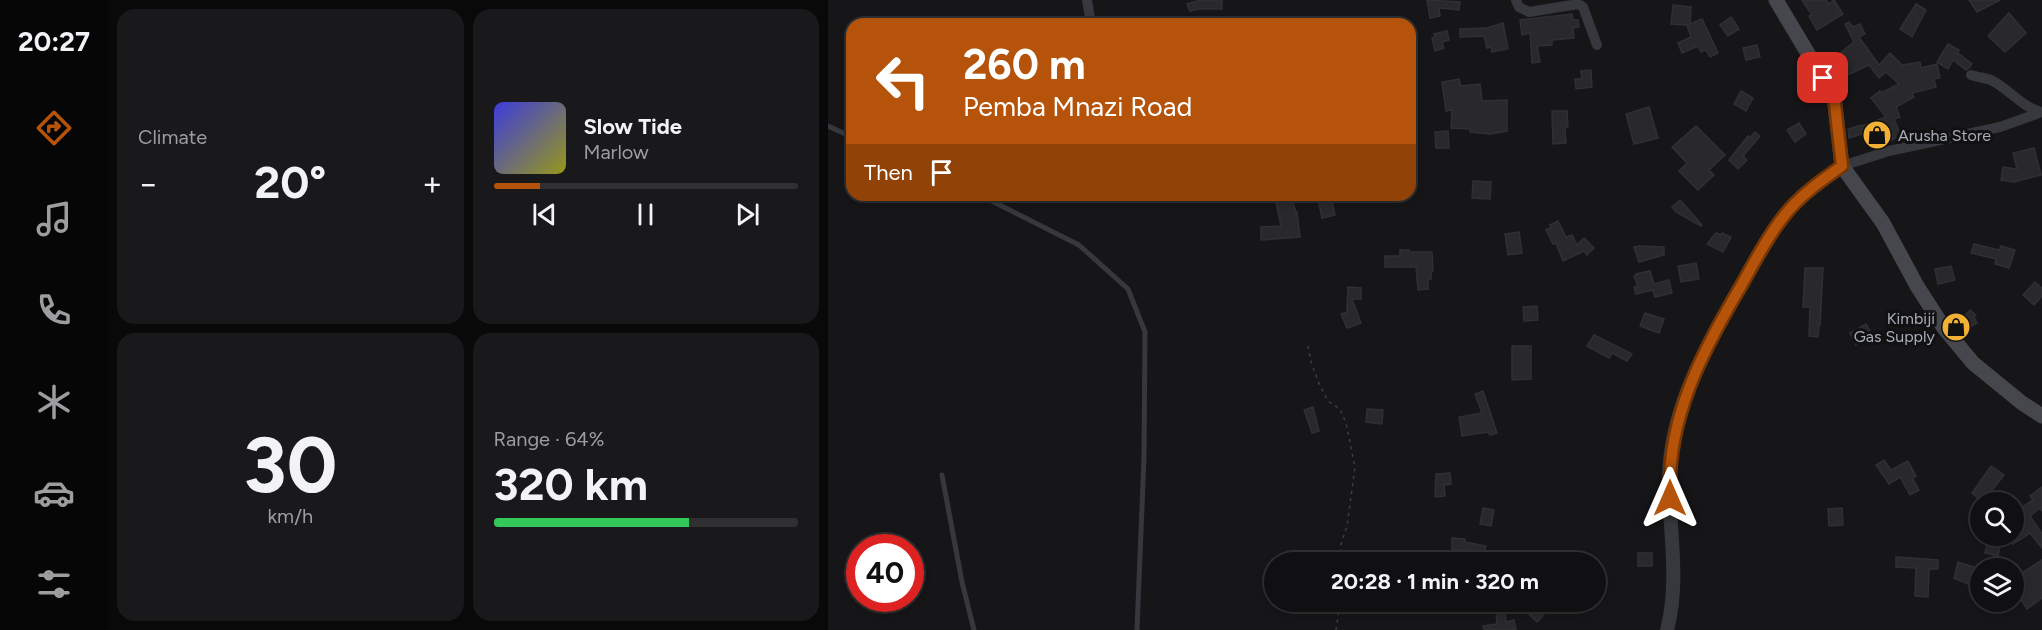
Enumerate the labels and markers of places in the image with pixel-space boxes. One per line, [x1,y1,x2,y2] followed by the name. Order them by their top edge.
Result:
[1797,52,1848,103] pin
[1861,119,1893,151] shop icon: Arusha Store
[1898,126,1991,145] place label: Arusha Store
[1854,309,1936,346] place label: Kimbiji Gas Supply
[1940,311,1972,343] shop icon: Kimbiji Gas Supply

